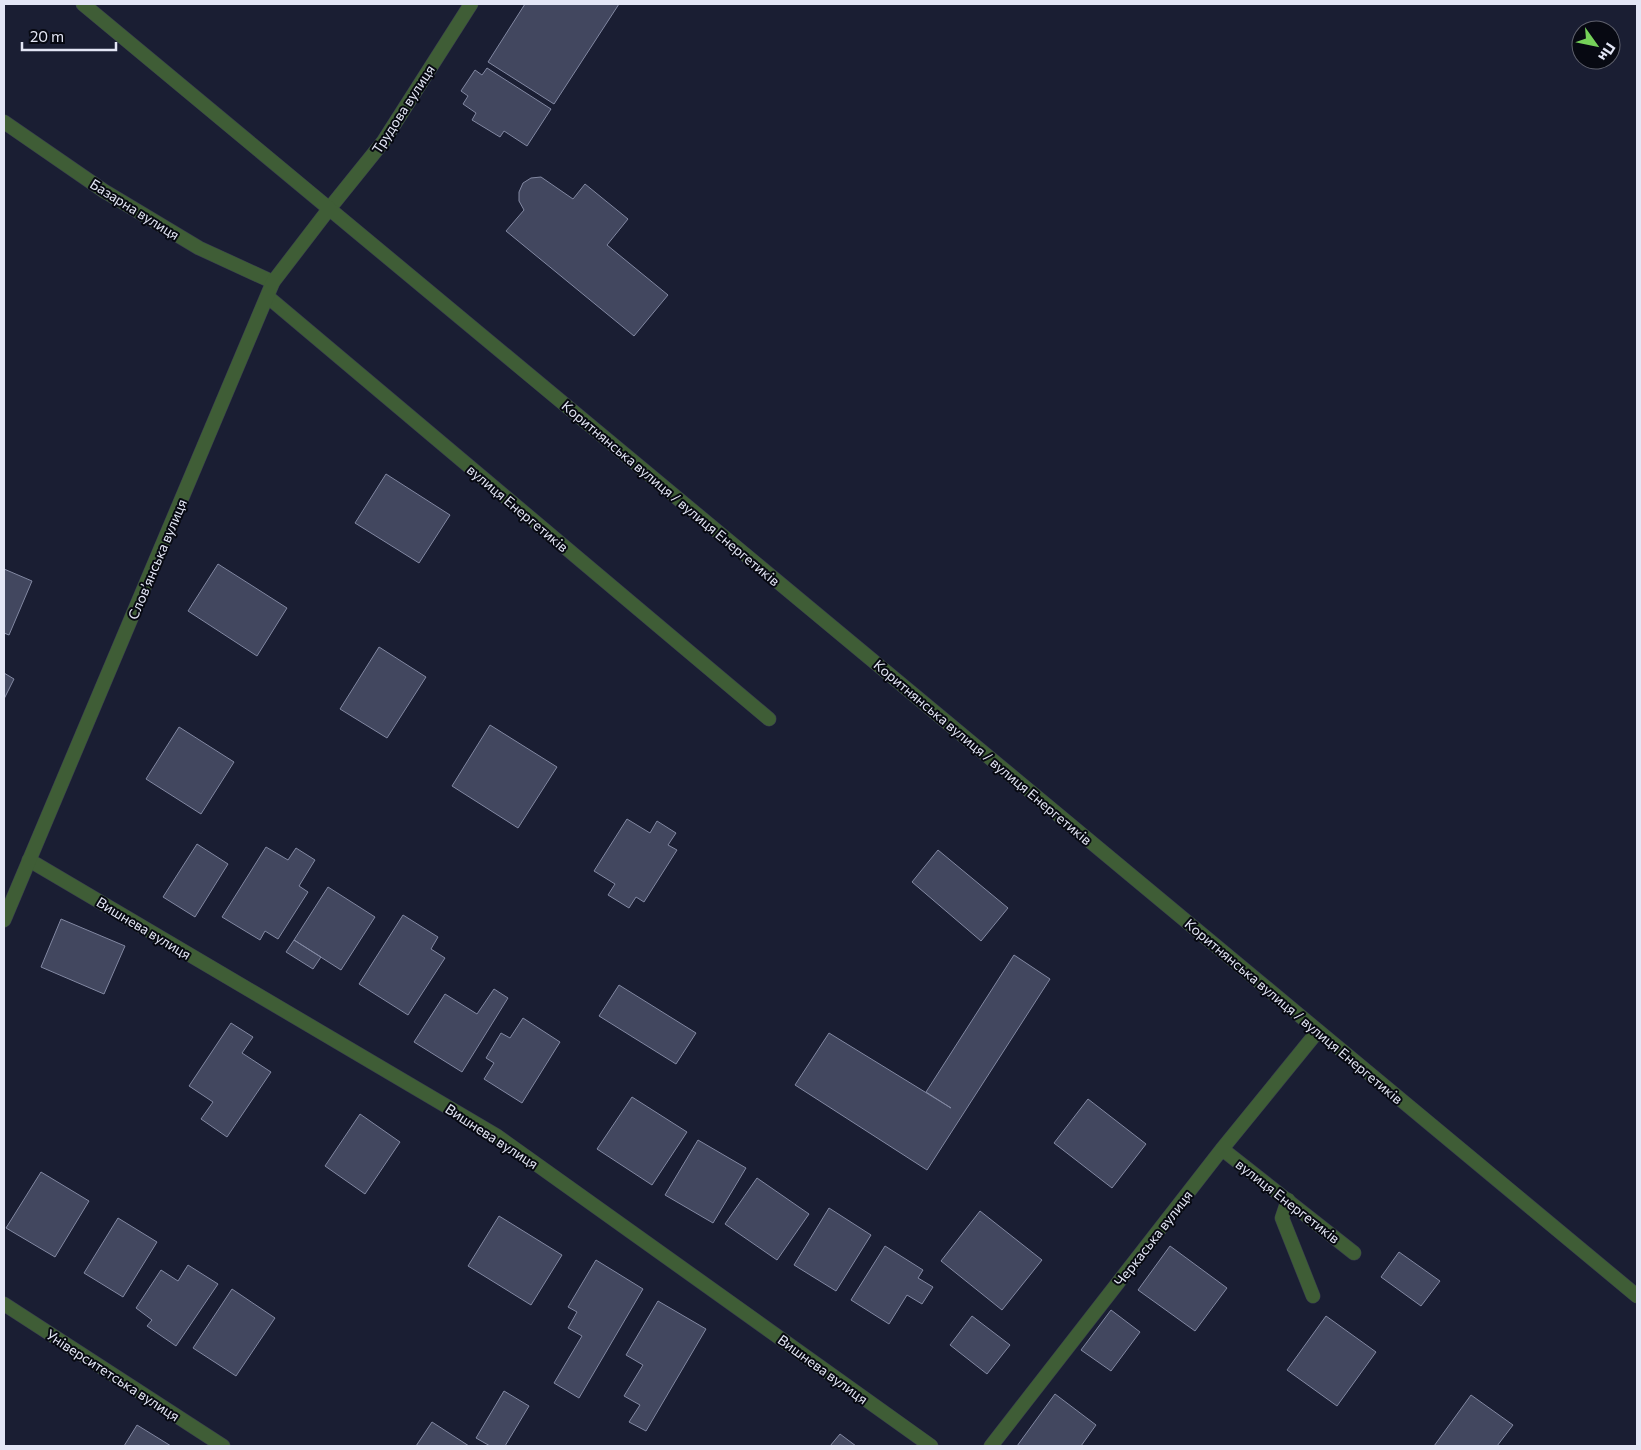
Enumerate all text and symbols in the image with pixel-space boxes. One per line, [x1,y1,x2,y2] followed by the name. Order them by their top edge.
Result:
[22,20,116,52] scale bar
[1571,20,1621,70] north arrow
[30,27,64,45] text: 20 m
[1595,40,1620,65] text: Пн
[368,61,438,157] street label: Трудова вулиця
[87,175,183,243] street label: Базарна вулиця
[559,397,783,589] street label: Коритнянська вулиця / вулиця Енергетиків
[464,461,572,555] street label: вулиця Енергетиків
[124,496,190,622] street label: Словʼянська вулиця
[871,656,1095,848] street label: Коритнянська вулиця / вулиця Енергетиків
[94,893,194,963] street label: Вишнева вулиця
[1182,915,1406,1107] street label: Коритнянська вулиця / вулиця Енергетиків
[442,1100,542,1172] street label: Вишнева вулиця
[1233,1155,1343,1247] street label: вулиця Енергетиків
[1110,1187,1196,1289] street label: Черкаська вулиця
[43,1325,183,1425] street label: Університетська вулиця
[775,1331,871,1407] street label: Вишнева вулиця

